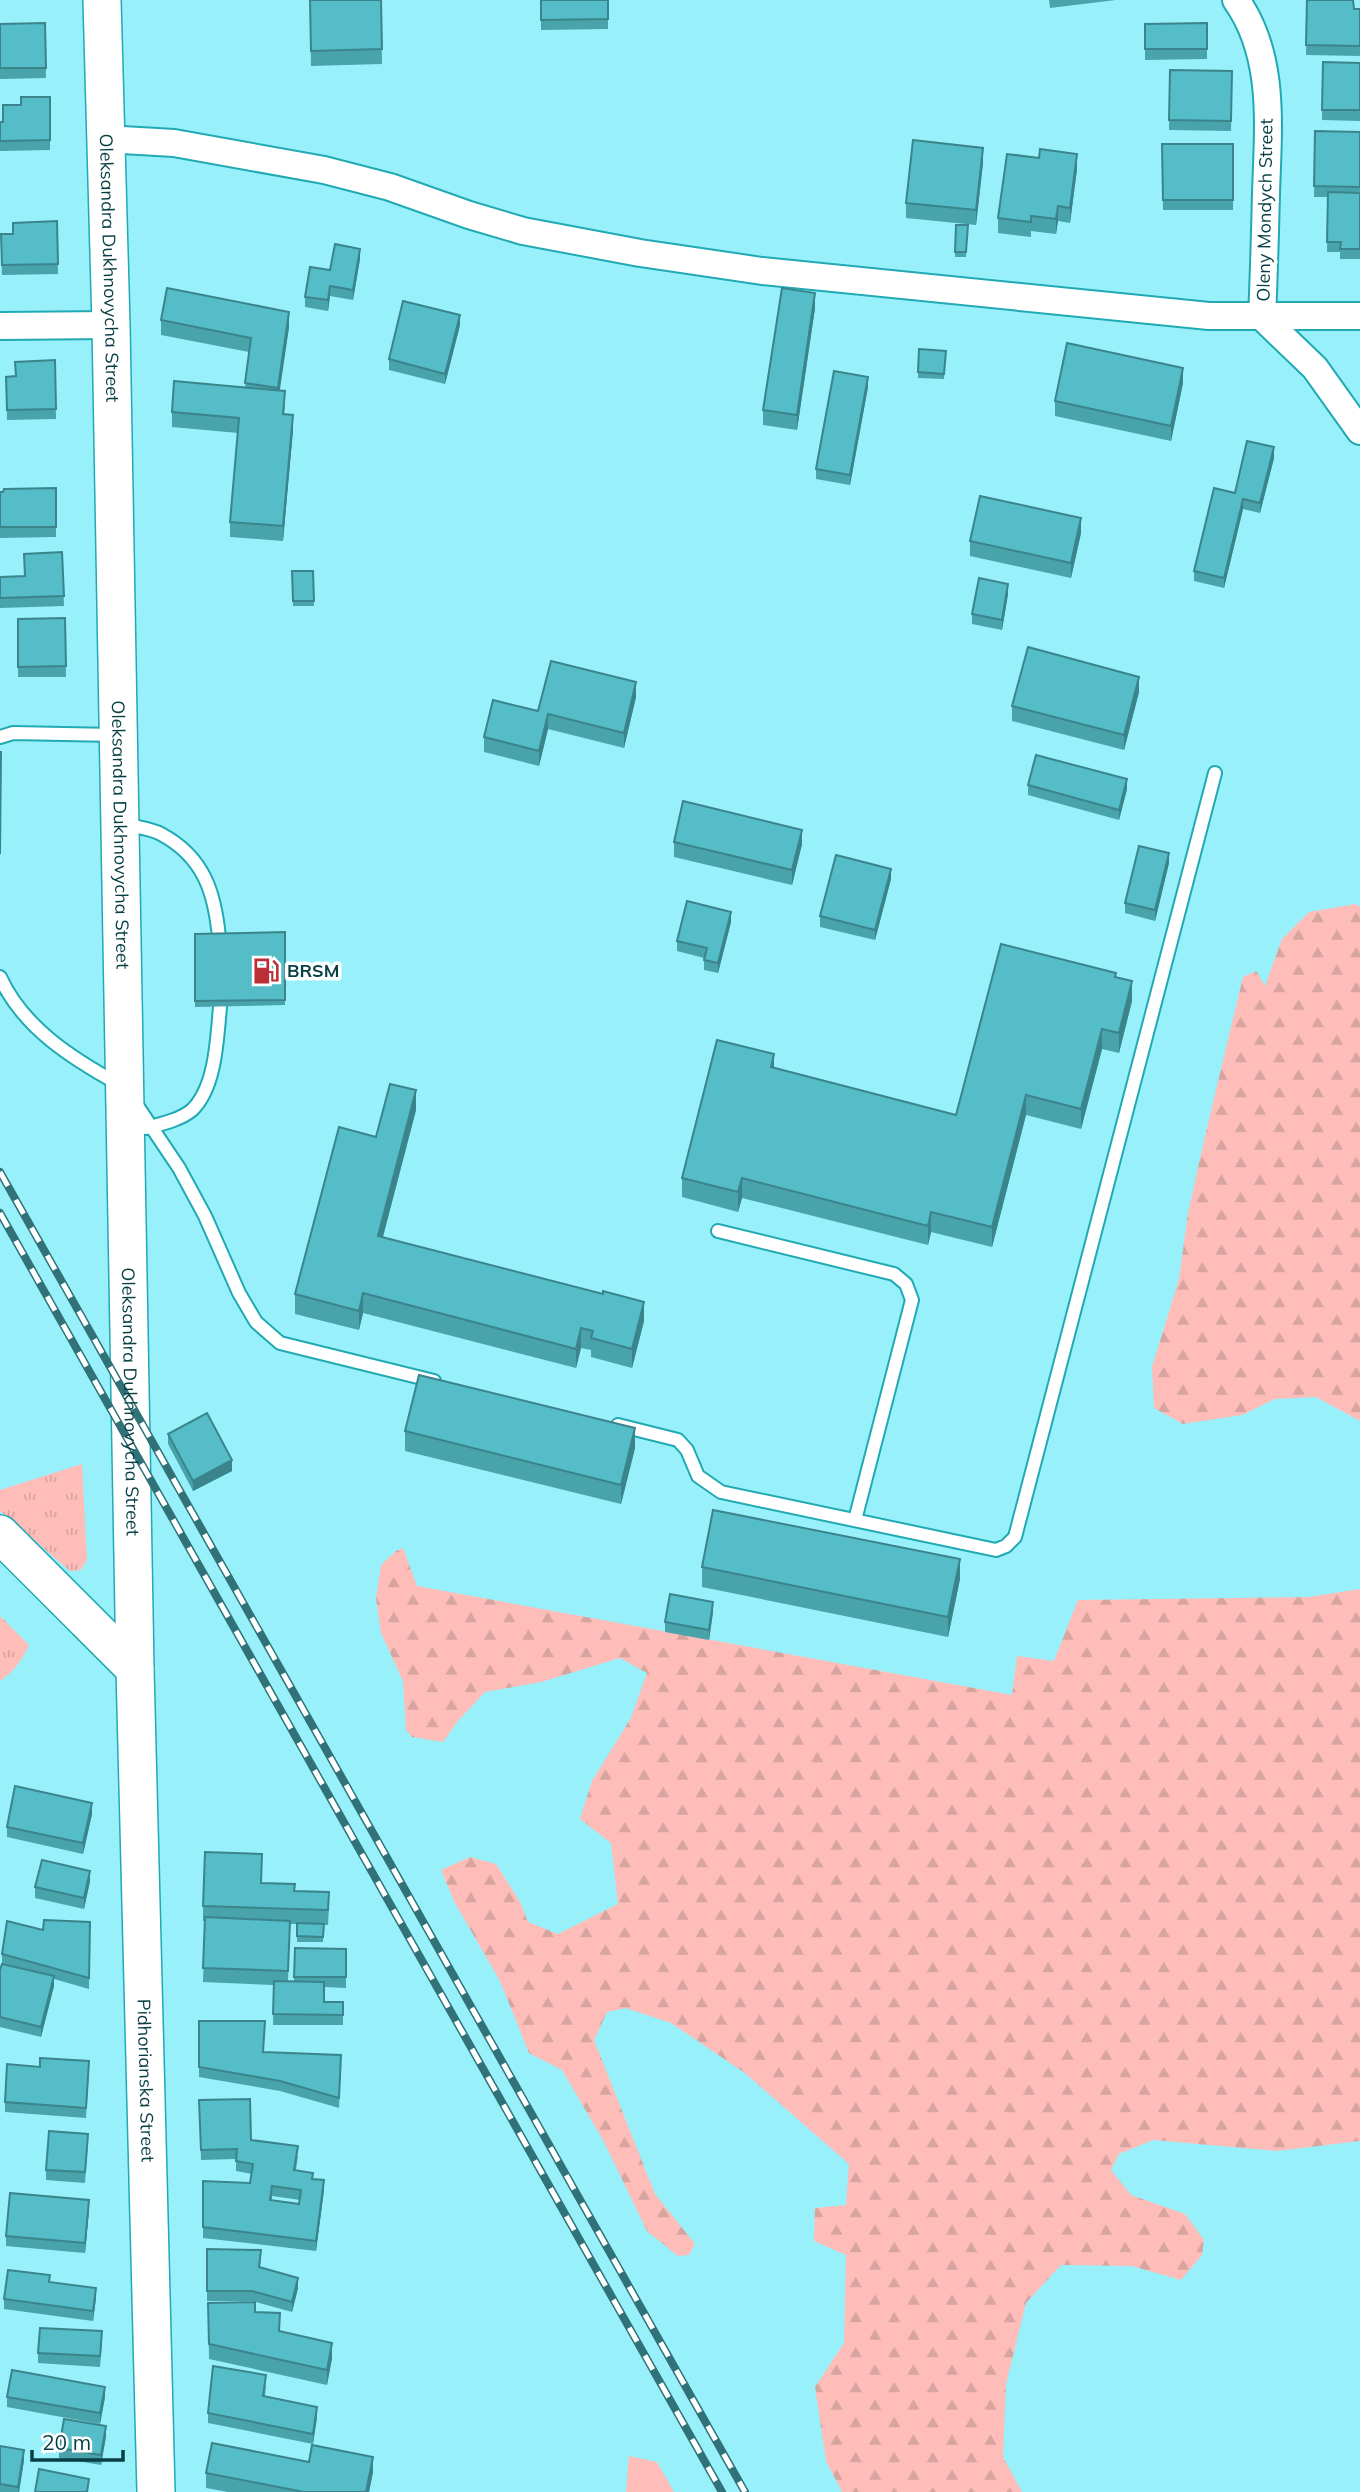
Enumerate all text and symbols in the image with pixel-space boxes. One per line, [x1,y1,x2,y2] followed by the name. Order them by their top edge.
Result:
[1251,118,1278,302] street label: Oleny Mondych Street
[95,133,124,402] street label: Oleksandra Dukhnovycha Street
[107,700,134,969] street label: Oleksandra Dukhnovycha Street
[251,956,281,986] fuel station icon: BRSM
[287,959,339,982] place label: BRSM
[117,1267,145,1536] street label: Oleksandra Dukhnovycha Street
[132,1999,160,2162] street label: Pidhorianska Street
[32,2418,122,2462] scale bar
[42,2429,91,2455] text: 20 m

